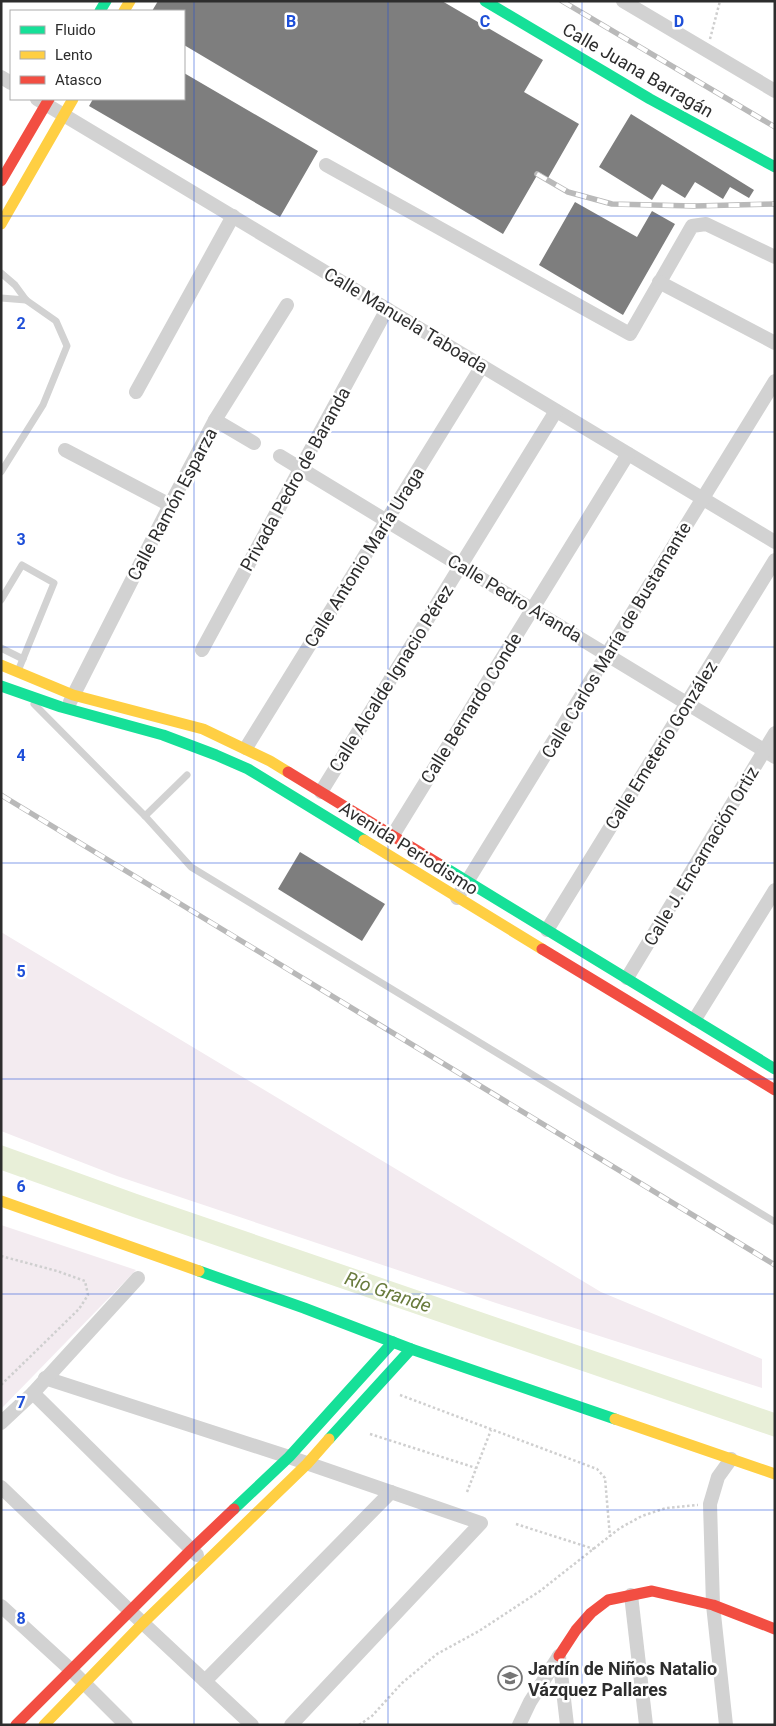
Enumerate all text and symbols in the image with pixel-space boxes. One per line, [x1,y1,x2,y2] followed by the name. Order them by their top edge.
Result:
[10,10,185,100] legend
[286,12,296,31] text: B
[480,12,490,31] text: C
[674,12,684,31] text: D
[559,18,717,122] street label: Calle Juana Barragán
[55,21,96,39] text: Fluido
[55,46,93,64] text: Lento
[55,71,102,89] text: Atasco
[320,263,492,377] street label: Calle Manuela Taboada
[16,314,26,333] text: 2
[236,383,354,575] street label: Privada Pedro de Baranda
[123,424,221,584] street label: Calle Ramón Esparza
[300,463,428,651] street label: Calle Antonio María Uraga
[537,518,695,762] street label: Calle Carlos María de Bustamante
[16,530,26,549] text: 3
[444,550,586,646] street label: Calle Pedro Aranda
[325,581,457,775] street label: Calle Alcalde Ignacio Pérez
[416,629,526,787] street label: Calle Bernardo Conde
[601,657,721,833] street label: Calle Emeterio González
[16,746,26,765] text: 4
[639,763,763,949] street label: Calle J. Encarnación Ortiz
[336,797,482,899] street label: Avenida Periodismo
[16,962,26,981] text: 5
[16,1177,26,1196] text: 6
[342,1266,434,1318] water label: Río Grande
[16,1393,26,1412] text: 7
[16,1609,26,1628] text: 8
[528,1658,717,1700] place label: Jardín de Niños Natalio Vázquez Pallares
[497,1665,523,1691] school or university icon: Jardín de Niños Natalio Vázquez Pallares

